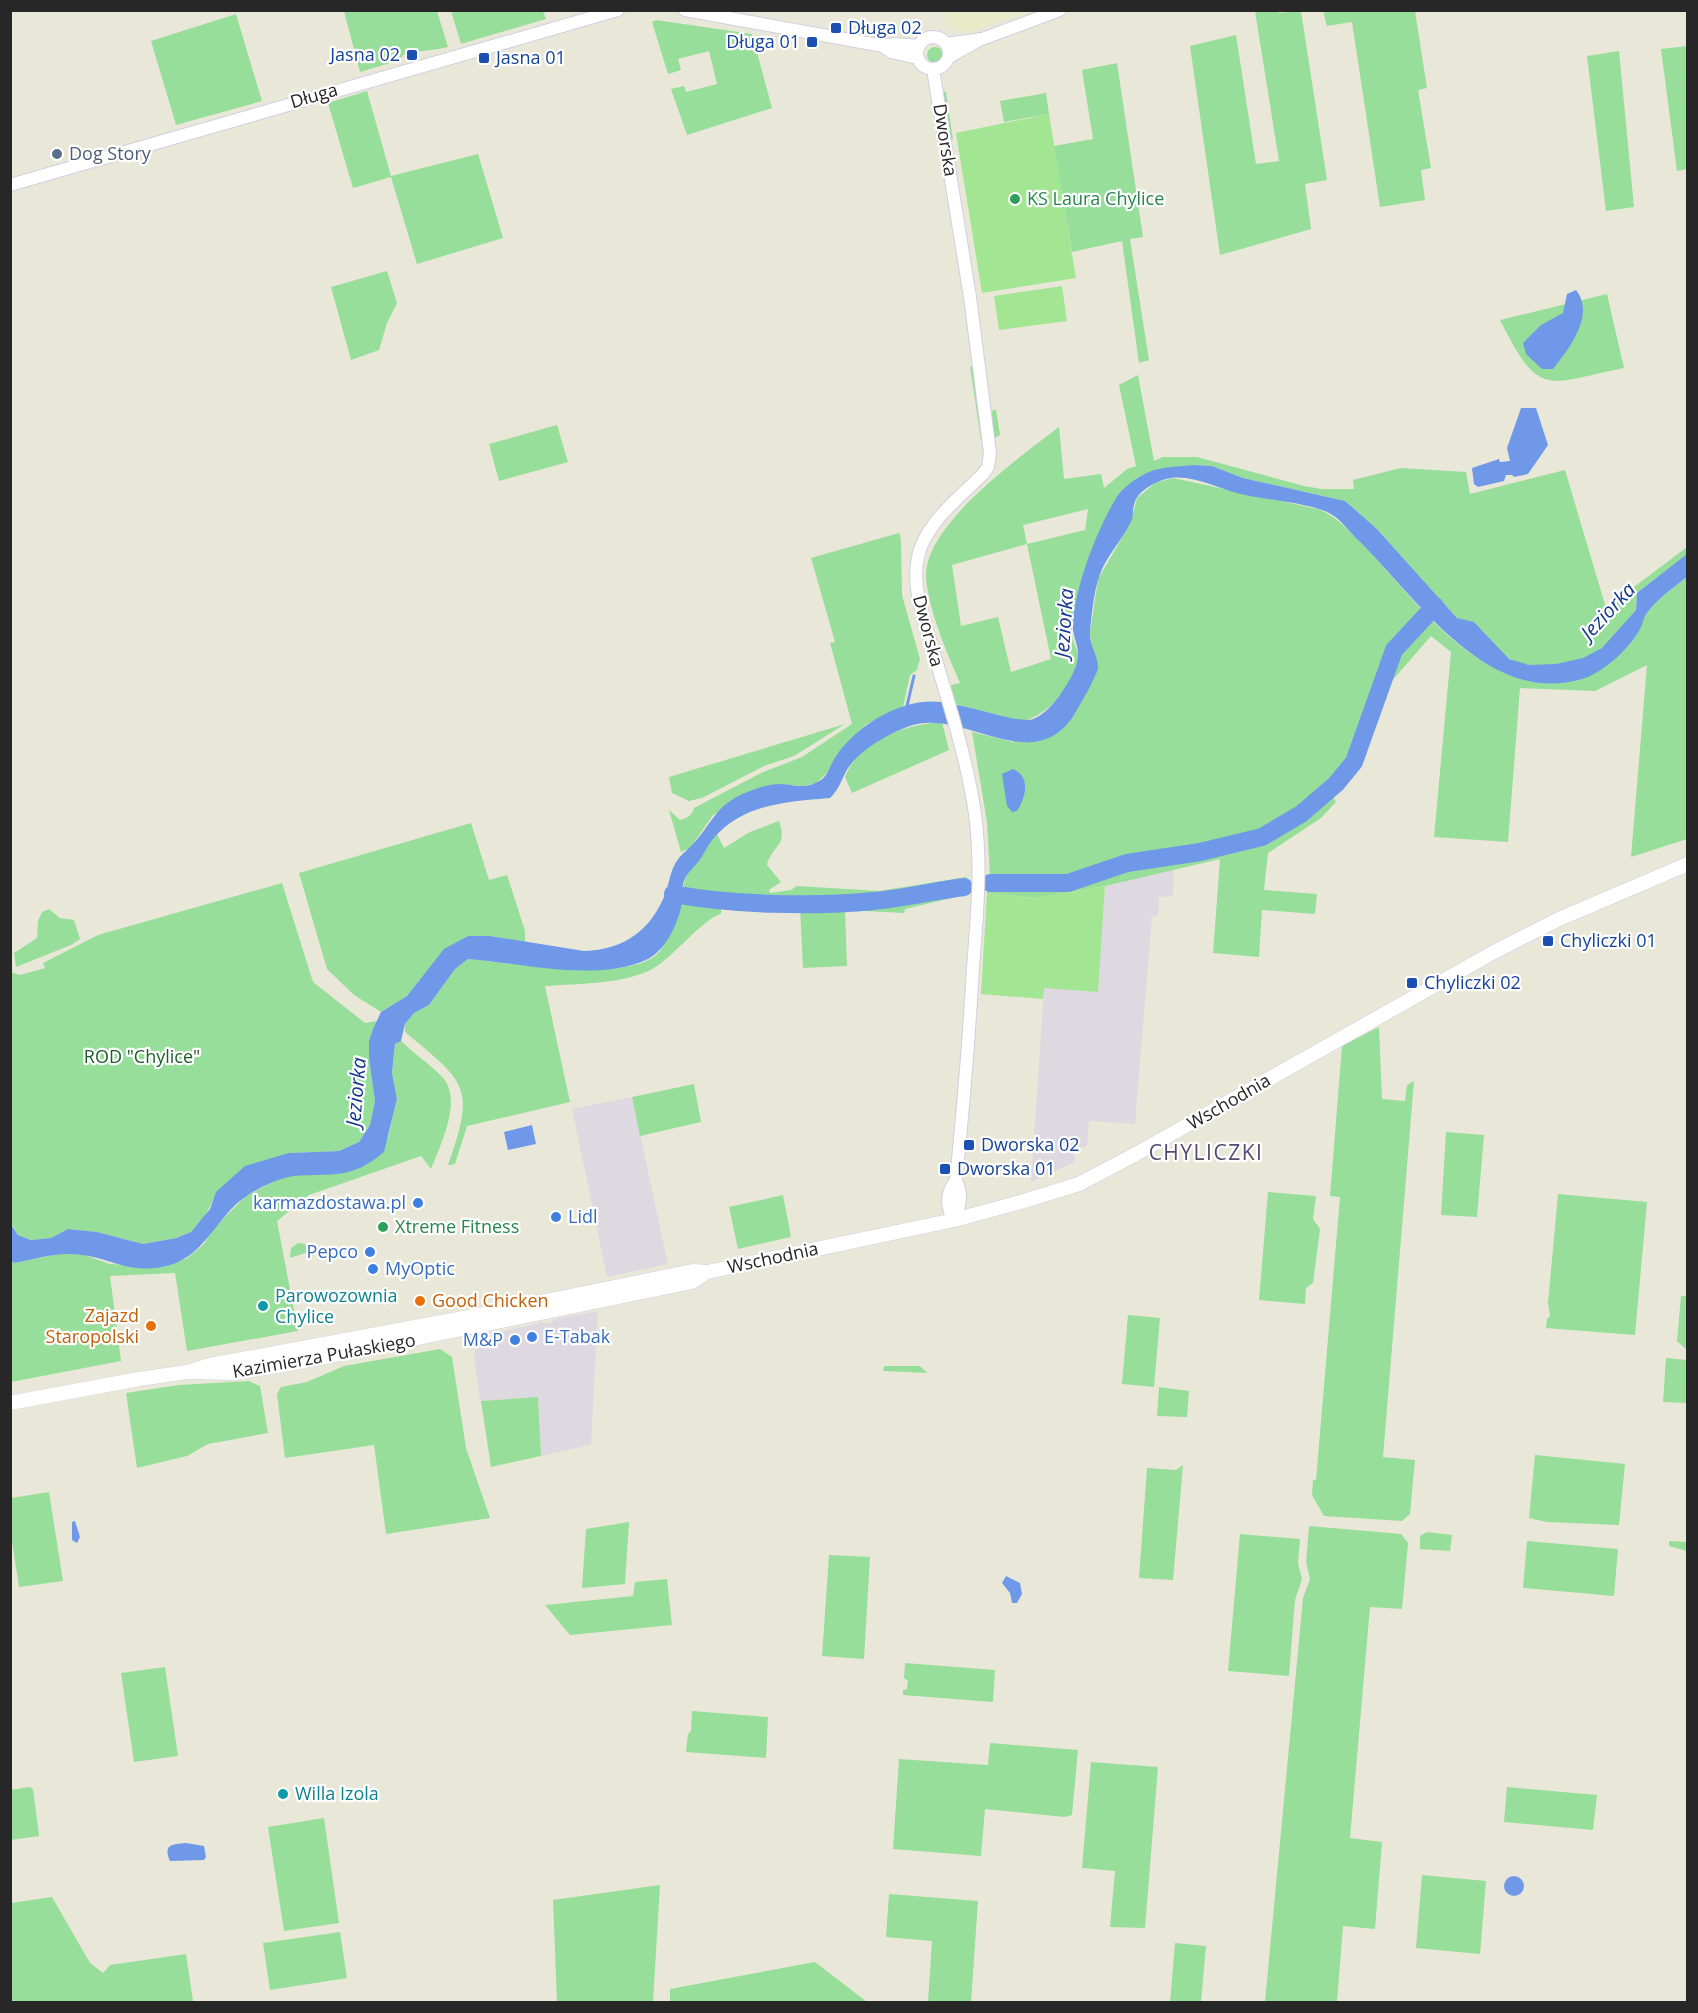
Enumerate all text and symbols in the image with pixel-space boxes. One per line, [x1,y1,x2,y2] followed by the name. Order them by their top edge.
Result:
[848,15,922,39] place label: Długa 02
[829,21,843,35] marker: Długa 02
[726,29,800,53] place label: Długa 01
[805,35,819,49] marker: Długa 01
[328,42,400,66] place label: Jasna 02
[494,45,566,69] place label: Jasna 01
[405,48,419,62] marker: Jasna 02
[477,51,491,65] marker: Jasna 01
[287,77,340,113] street label: Długa
[928,102,964,178] street label: Dworska
[69,141,152,165] place label: Dog Story
[50,147,64,161] marker: Dog Story
[1027,186,1164,210] place label: KS Laura Chylice
[1008,192,1022,206] marker: KS Laura Chylice
[1571,576,1641,648] water label: Jeziorka
[1047,587,1079,663] water label: Jeziorka
[908,592,950,669] street label: Dworska
[1560,928,1657,952] place label: Chyliczki 01
[1541,934,1555,948] marker: Chyliczki 01
[1424,970,1521,994] place label: Chyliczki 02
[1405,976,1419,990] marker: Chyliczki 02
[84,1044,200,1068] park label: ROD "Chylice"
[339,1056,372,1132] water label: Jeziorka
[1183,1068,1274,1135] street label: Wschodnia
[981,1132,1080,1156] place label: Dworska 02
[962,1138,976,1152] marker: Dworska 02
[1149,1138,1263,1166] district label: CHYLICZKI
[957,1156,1056,1180] place label: Dworska 01
[938,1162,952,1176] marker: Dworska 01
[253,1190,406,1214] place label: karmazdostawa.pl
[411,1196,425,1210] marker: karmazdostawa.pl
[568,1204,598,1228] place label: Lidl
[549,1210,563,1224] marker: Lidl
[395,1214,519,1238] place label: Xtreme Fitness
[376,1220,390,1234] marker: Xtreme Fitness
[725,1236,820,1278] street label: Wschodnia
[307,1239,358,1263] place label: Pepco
[363,1245,377,1259] marker: Pepco
[385,1256,455,1280] place label: MyOptic
[366,1262,380,1276] marker: MyOptic
[275,1283,398,1328] place label: Parowozownia Chylice
[432,1288,549,1312] place label: Good Chicken
[413,1294,427,1308] marker: Good Chicken
[256,1299,270,1313] marker: Parowozownia Chylice
[46,1303,139,1348] place label: Zajazd Staropolski
[144,1319,158,1333] marker: Zajazd Staropolski
[544,1324,611,1348] place label: E-Tabak
[230,1327,417,1383] street label: Kazimierza Pułaskiego
[463,1327,503,1351] place label: M&P
[525,1330,539,1344] marker: E-Tabak
[508,1333,522,1347] marker: M&P
[295,1781,379,1805] place label: Willa Izola
[276,1787,290,1801] marker: Willa Izola

